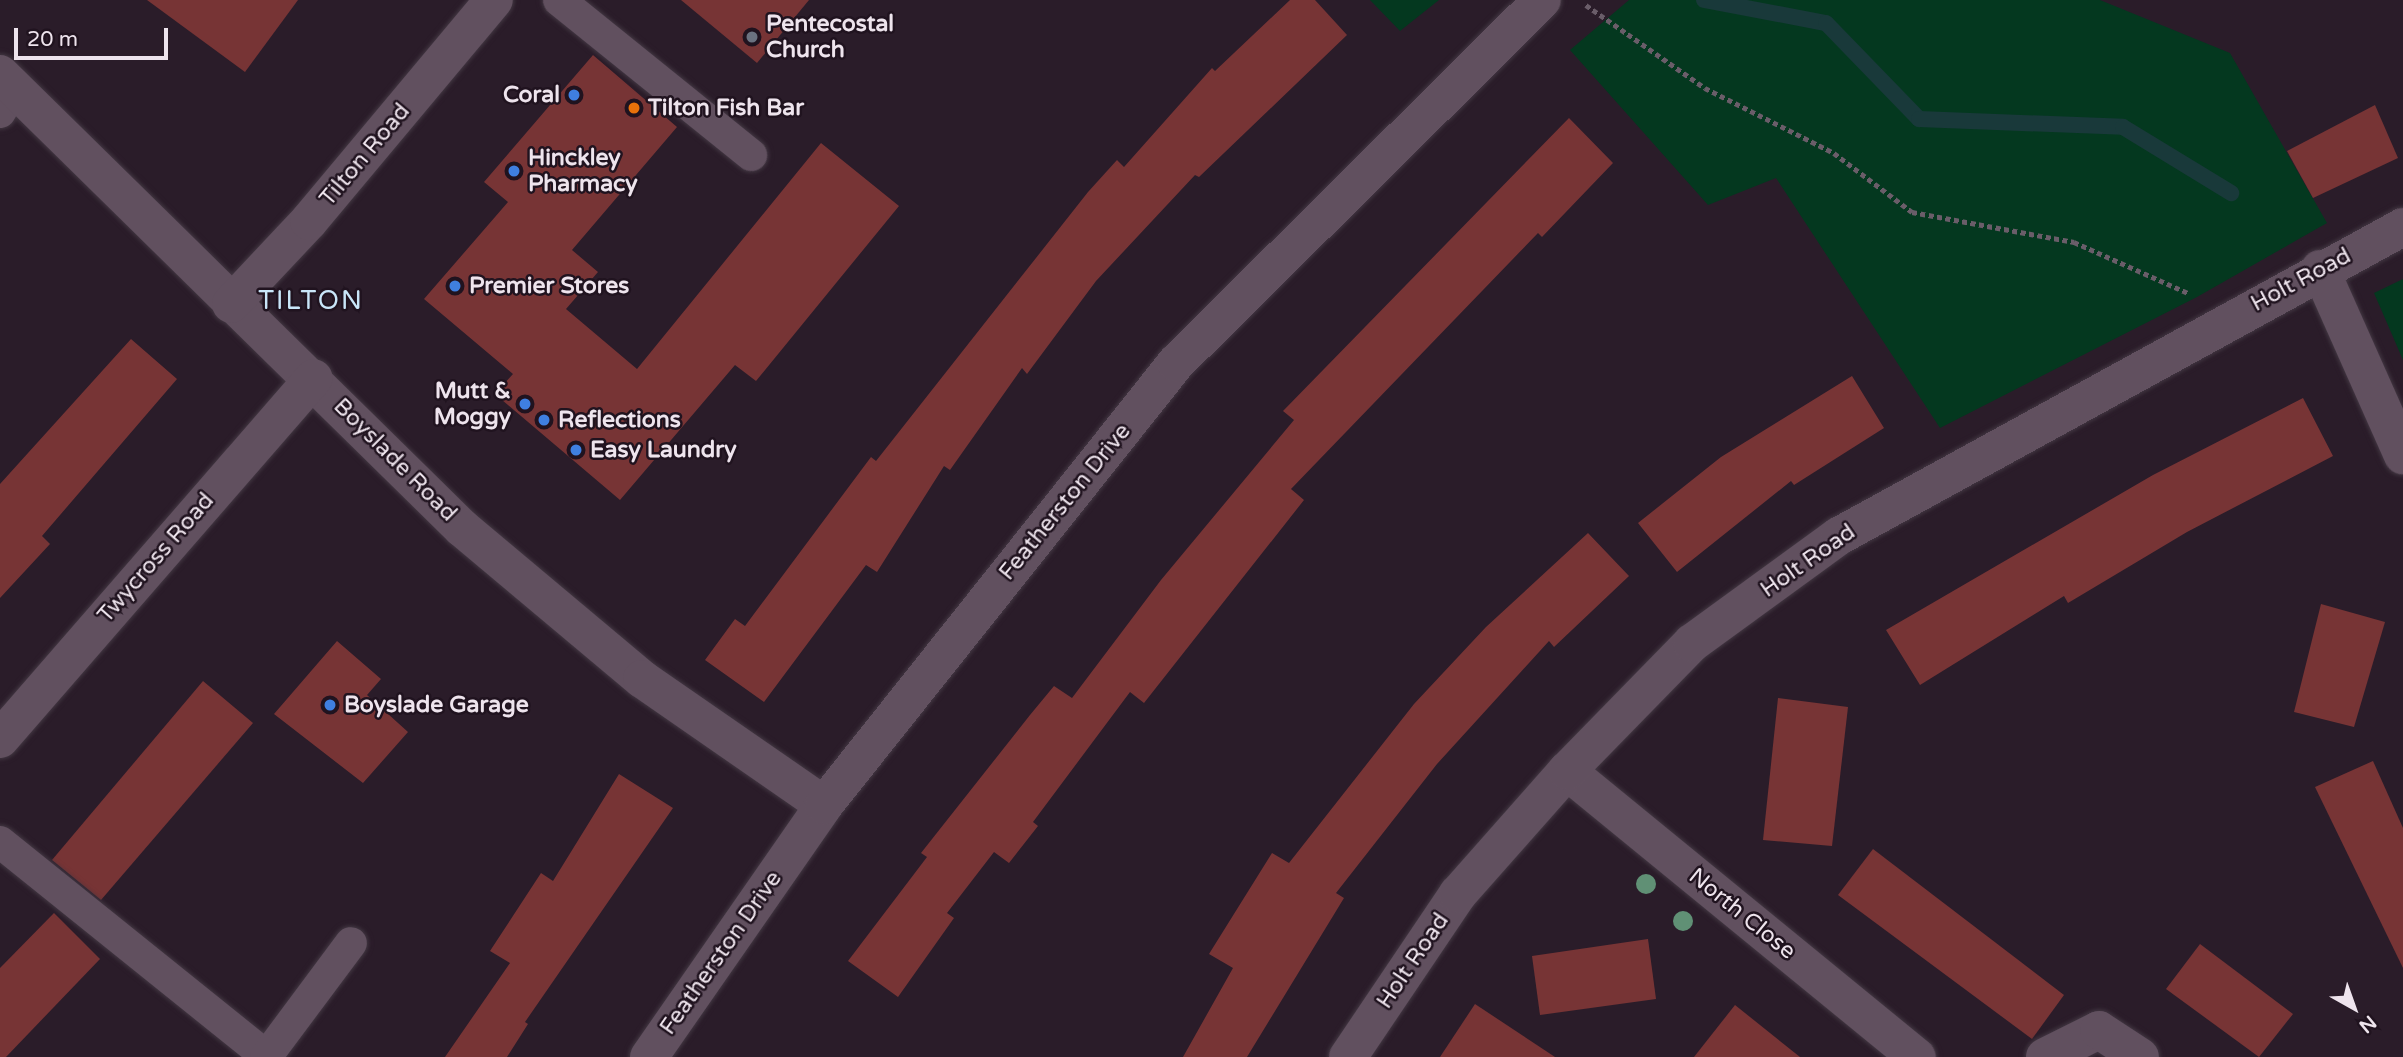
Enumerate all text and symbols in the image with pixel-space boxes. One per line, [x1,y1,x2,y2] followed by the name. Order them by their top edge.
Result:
[766,10,894,64] place label: Pentecostal Church
[18,14,172,58] scale bar
[27,27,78,52] text: 20 m
[744,29,760,45] marker: Pentecostal Church
[503,81,560,109] place label: Coral
[566,87,582,103] marker: Coral
[648,94,804,122] place label: Tilton Fish Bar
[314,98,416,212] street label: Tilton Road
[626,100,642,116] marker: Tilton Fish Bar
[528,144,638,198] place label: Hinckley Pharmacy
[506,163,522,179] marker: Hinckley Pharmacy
[2246,242,2356,318] street label: Holt Road
[469,272,629,300] place label: Premier Stores
[447,278,463,294] marker: Premier Stores
[259,285,363,317] district label: TILTON
[434,377,511,431] place label: Mutt & Moggy
[328,393,462,527] street label: Boyslade Road
[517,396,533,412] marker: Mutt & Moggy
[558,406,681,434] place label: Reflections
[536,412,552,428] marker: Reflections
[993,418,1137,586] street label: Featherston Drive
[590,436,736,464] place label: Easy Laundry
[568,442,584,458] marker: Easy Laundry
[92,487,220,629] street label: Twycross Road
[1755,518,1861,604] street label: Holt Road
[344,691,529,719] place label: Boyslade Garage
[322,697,338,713] marker: Boyslade Garage
[1683,863,1801,965] street label: North Close
[654,866,788,1040] street label: Featherston Drive
[1371,908,1455,1014] street label: Holt Road
[2319,973,2389,1043] north arrow
[2355,1011,2380,1037] text: N

